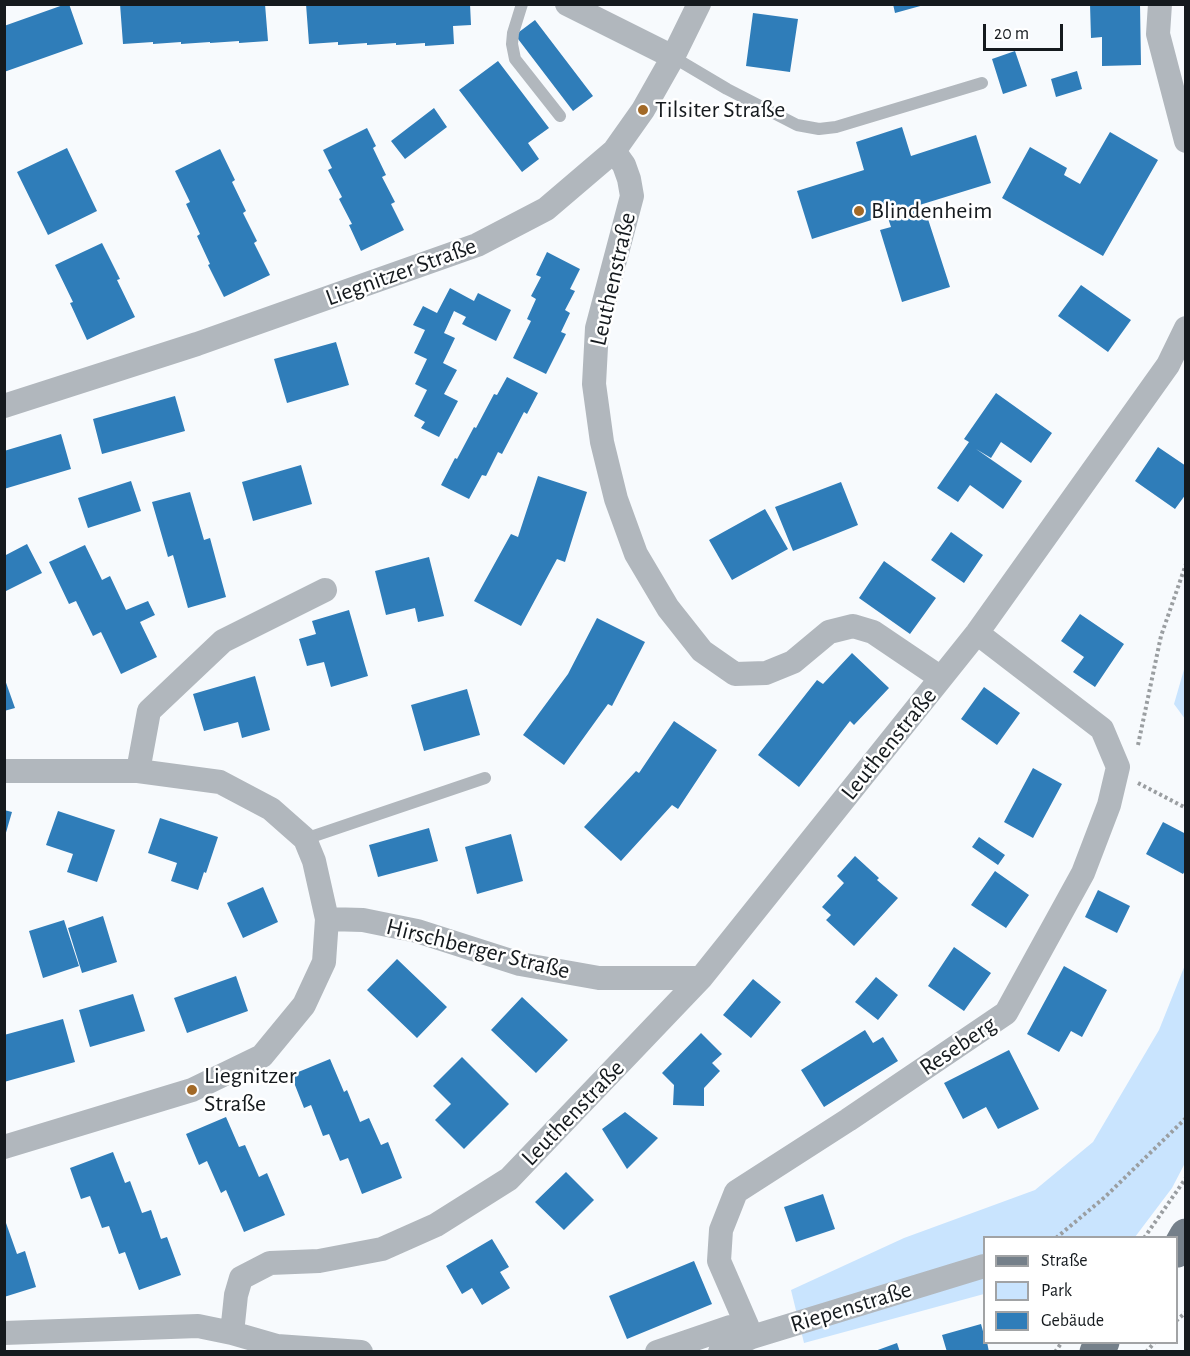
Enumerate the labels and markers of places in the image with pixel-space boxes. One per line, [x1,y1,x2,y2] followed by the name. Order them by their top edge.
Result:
[655,96,785,124] place label: Tilsiter Straße
[636,103,650,117] marker: Tilsiter Straße
[871,197,992,225] place label: Blindenheim
[852,204,866,218] marker: Blindenheim
[204,1062,297,1118] place label: Liegnitzer Straße
[185,1083,199,1097] marker: Liegnitzer Straße

